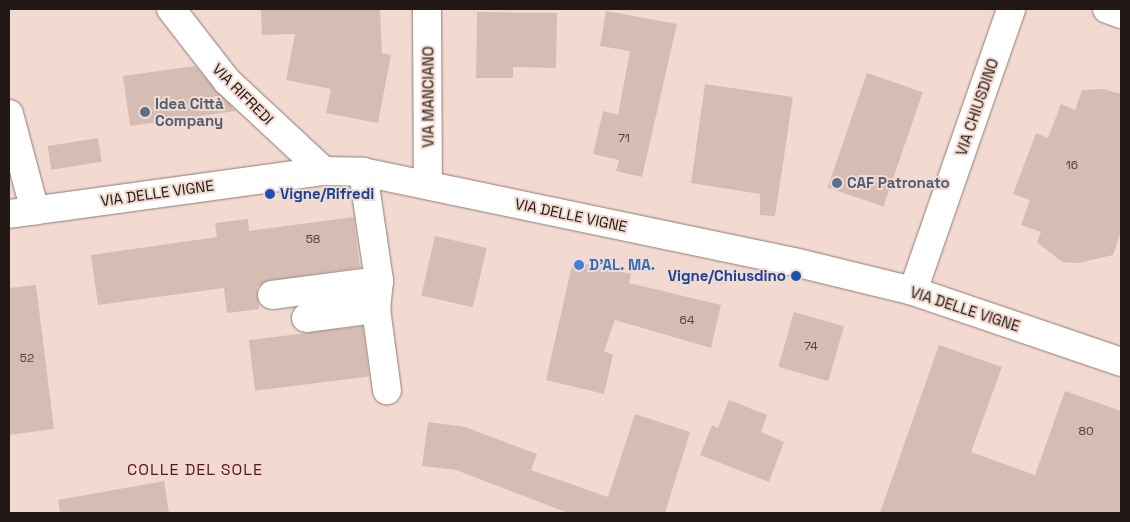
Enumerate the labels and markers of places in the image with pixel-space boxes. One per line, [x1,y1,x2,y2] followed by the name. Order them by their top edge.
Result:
[155,94,224,129] place label: Idea Città Company
[139,106,151,118] marker: Idea Città Company
[847,174,950,192] place label: CAF Patronato
[831,177,843,189] marker: CAF Patronato
[280,185,374,203] place label: Vigne/Rifredi
[264,188,276,200] marker: Vigne/Rifredi
[589,256,656,274] place label: D'AL. MA.
[573,259,585,271] marker: D'AL. MA.
[668,267,786,285] place label: Vigne/Chiusdino
[790,270,802,282] marker: Vigne/Chiusdino

